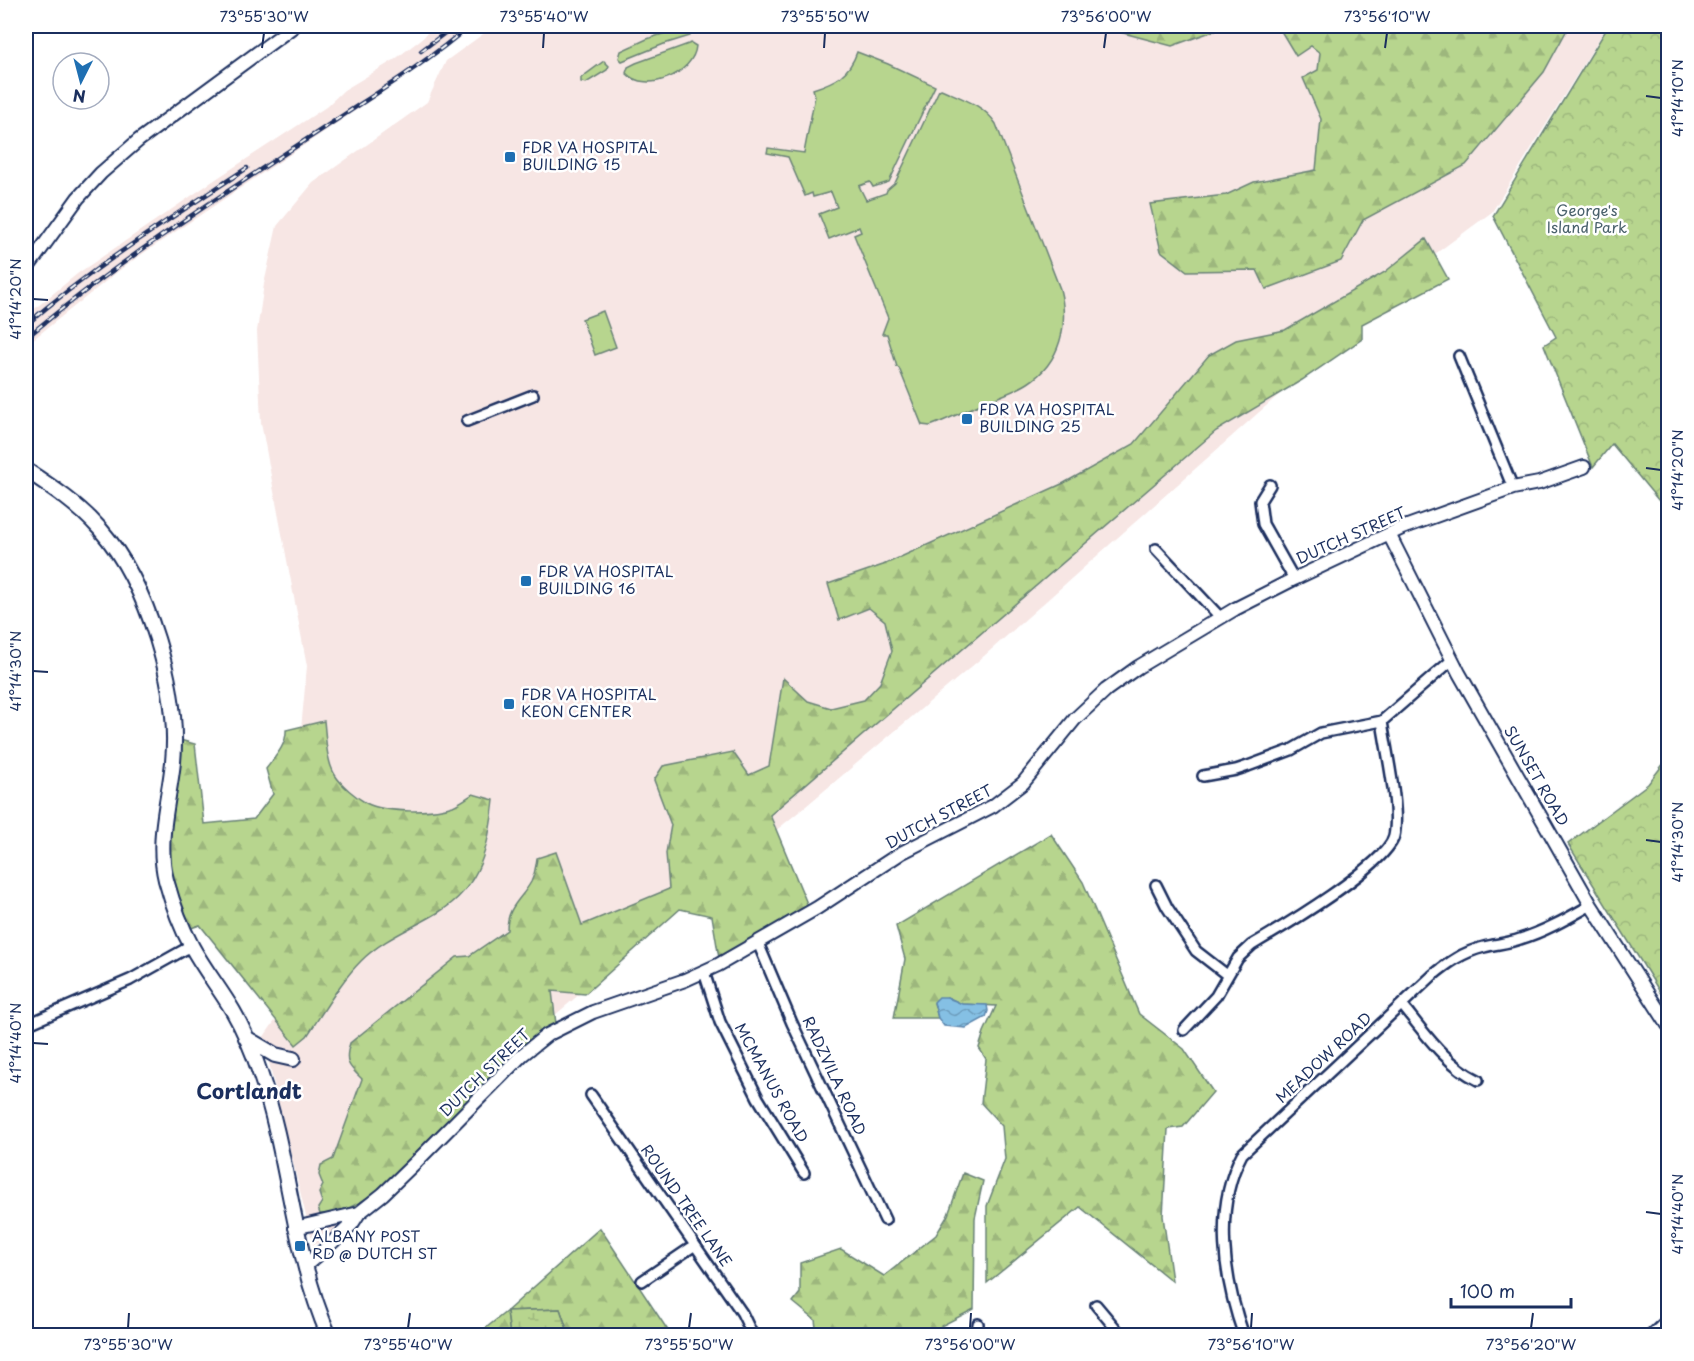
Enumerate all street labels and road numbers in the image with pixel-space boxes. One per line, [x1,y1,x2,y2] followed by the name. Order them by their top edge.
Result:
[1292,500,1410,569] street label: DUTCH STREET
[1499,721,1575,830] street label: SUNSET ROAD
[881,777,997,854] street label: DUTCH STREET
[1270,1006,1376,1108] street label: MEADOW ROAD
[798,1012,873,1139] street label: RADZVILA ROAD
[730,1018,815,1146] street label: MCMANUS ROAD
[433,1022,535,1121] street label: DUTCH STREET
[636,1139,738,1271] street label: ROUND TREE LANE

